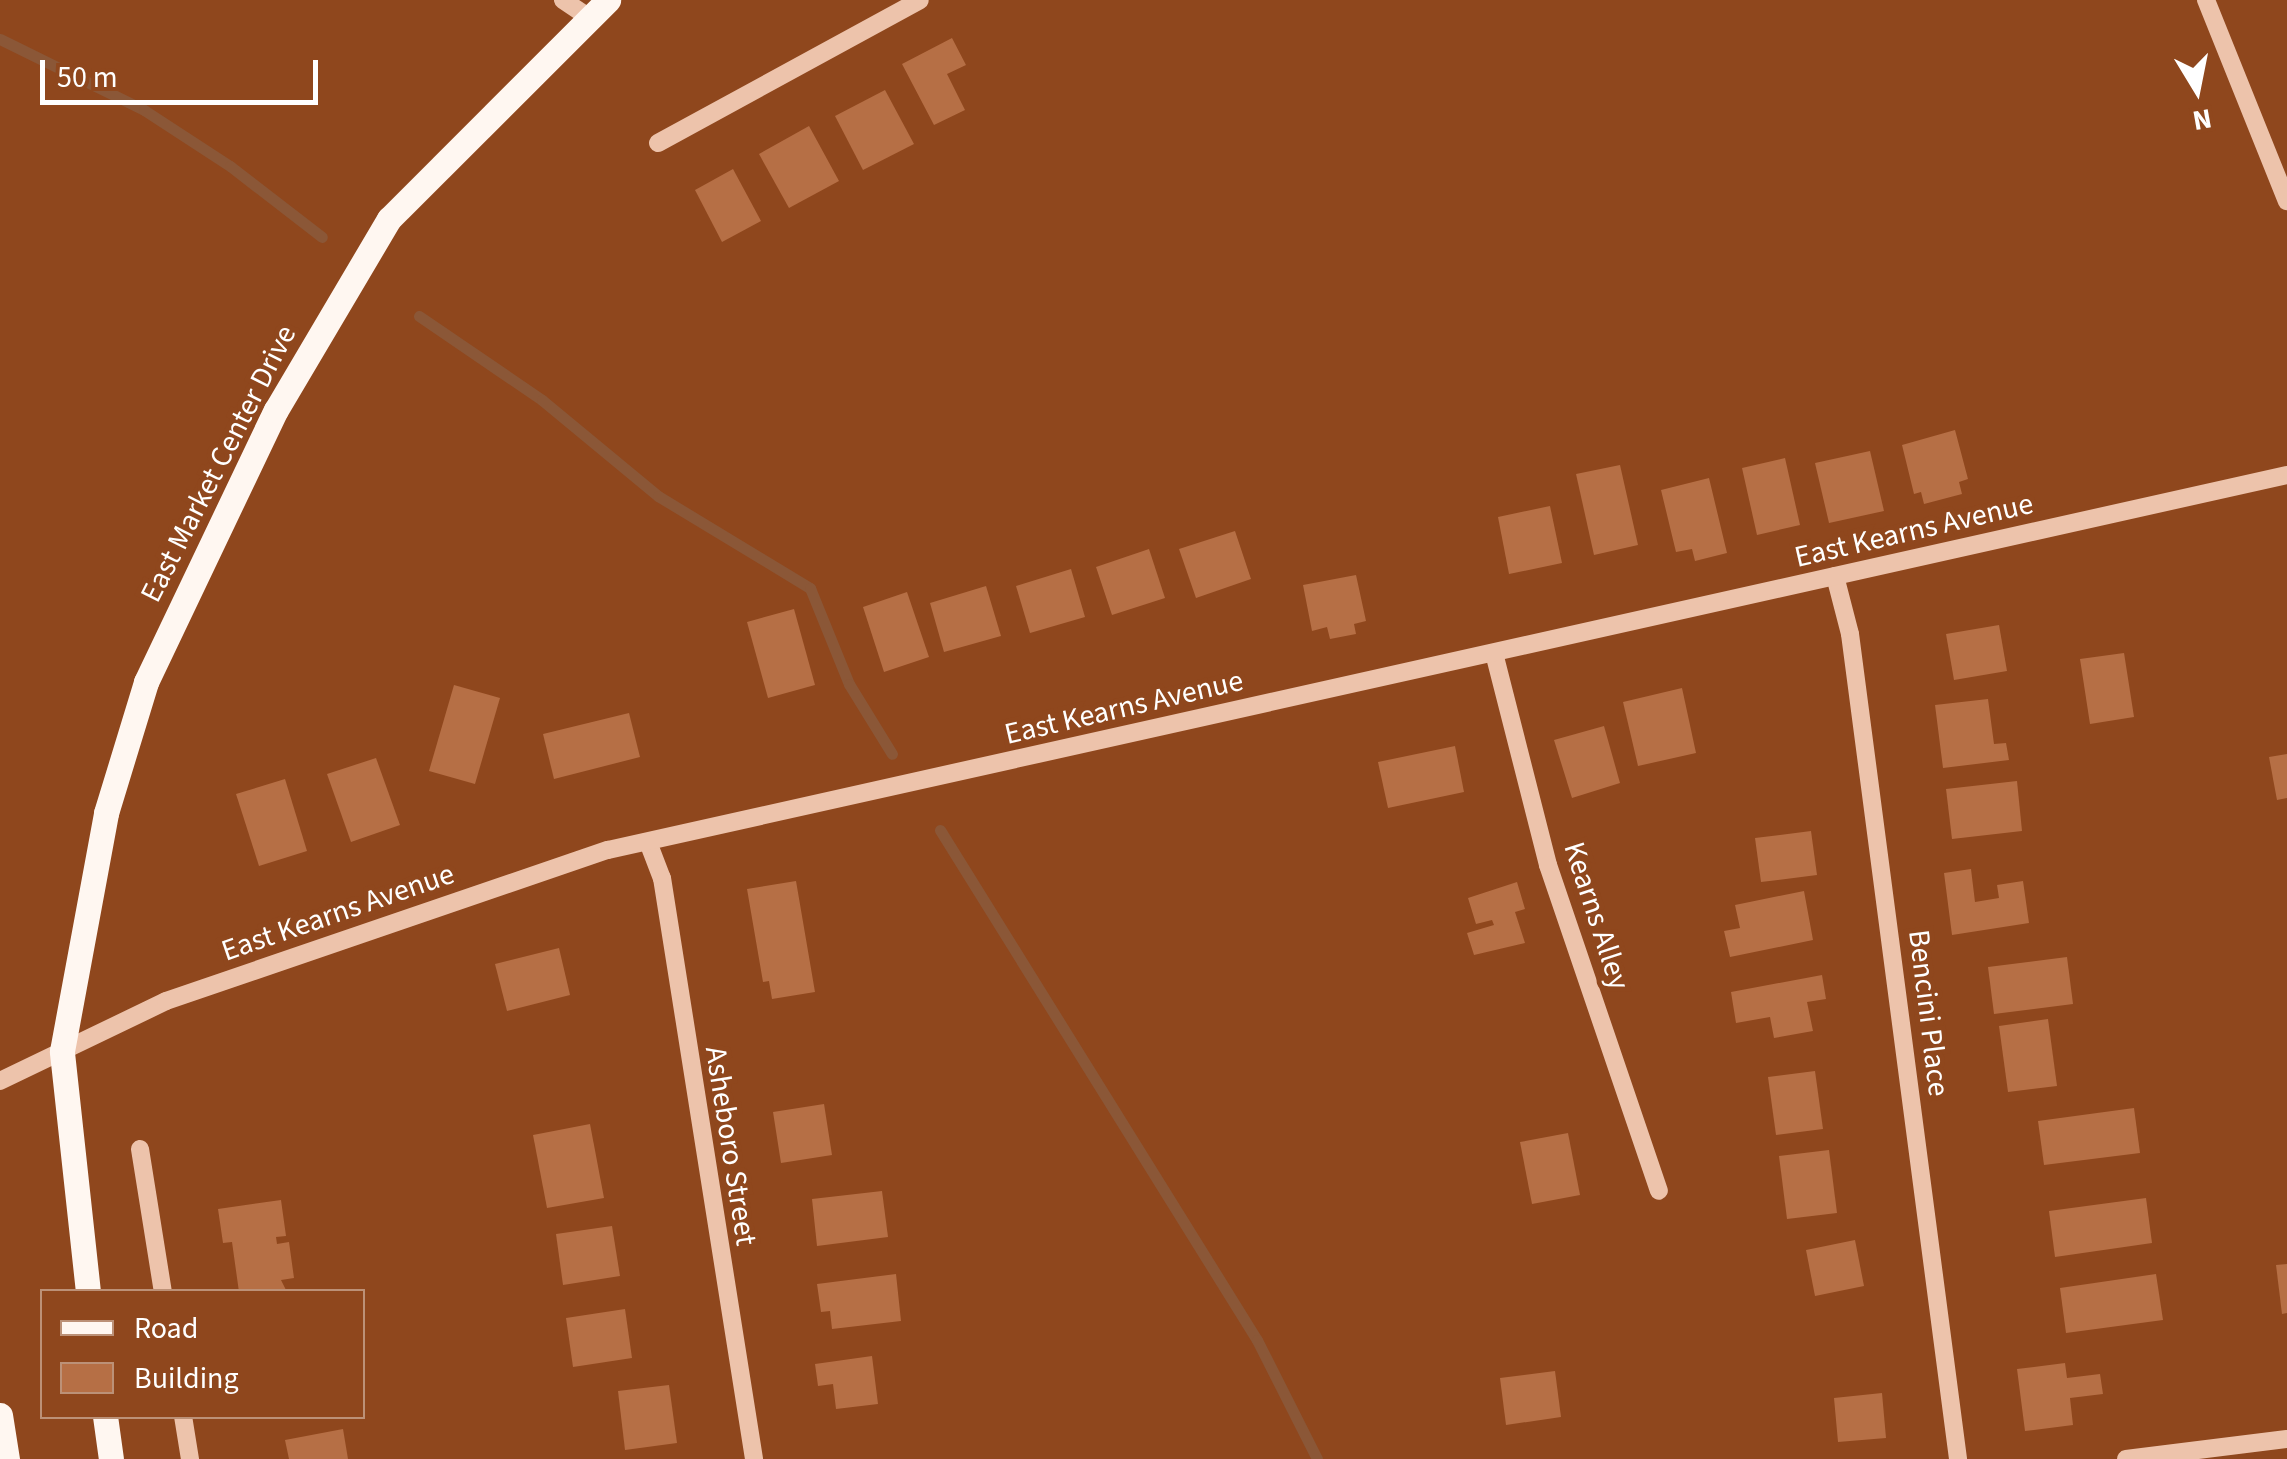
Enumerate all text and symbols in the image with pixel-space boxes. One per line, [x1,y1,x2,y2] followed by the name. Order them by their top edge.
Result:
[45,40,322,102] scale bar
[2147,40,2247,140] north arrow
[57,56,118,99] text: 50 m
[2190,98,2215,141] text: N
[134,320,304,608] street label: East Market Center Drive
[1791,486,2037,576] street label: East Kearns Avenue
[1001,663,1247,753] street label: East Kearns Avenue
[1555,838,1637,994] street label: Kearns Alley
[217,856,459,970] street label: East Kearns Avenue
[1900,928,1956,1098] street label: Bencini Place
[696,1044,764,1248] street label: Asheboro Street
[40,1289,365,1419] legend
[134,1307,198,1350] text: Road
[134,1357,239,1400] text: Building

